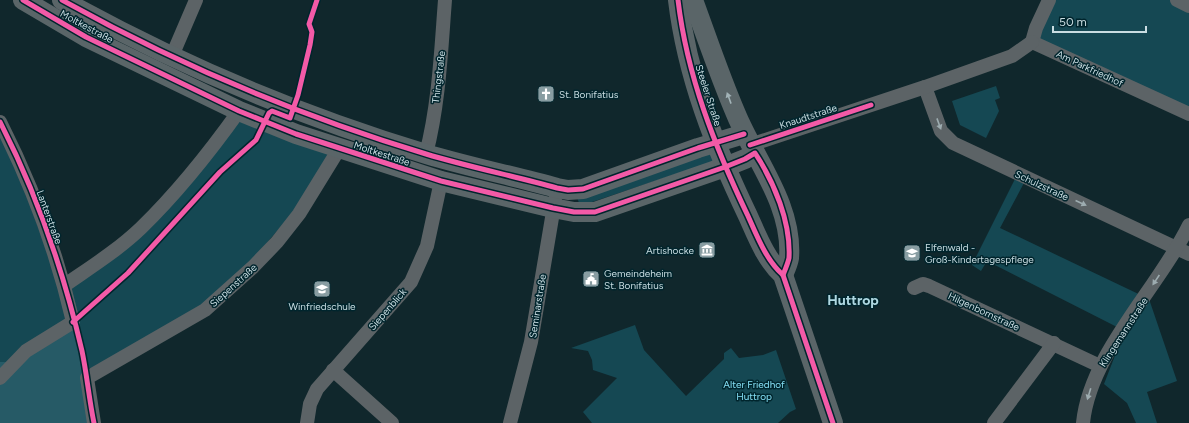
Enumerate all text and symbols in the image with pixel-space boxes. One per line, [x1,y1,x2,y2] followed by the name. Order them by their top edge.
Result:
[58,7,116,46] street label: Moltkestraße
[1053,8,1146,34] scale bar
[1059,15,1087,29] text: 50 m
[1054,47,1126,90] street label: Am Parkfriedhof
[429,49,448,104] street label: Thingstraße
[692,63,725,128] street label: Steeler Straße
[536,84,556,104] church icon: St. Bonifatius
[559,88,619,101] place label: St. Bonifatius
[726,91,732,103] one-way arrow
[778,101,839,132] street label: Knaudtstraße
[936,118,942,130] one-way arrow
[352,138,412,169] street label: Moltkestraße
[1013,167,1071,204] street label: Schulzstraße
[34,188,65,246] street label: Lanterstraße
[1075,200,1087,206] one-way arrow
[697,240,717,260] museum icon: Artishocke
[925,241,1034,266] place label: Elfenwald - Groß-Kindertagespflege
[902,243,922,263] school or university icon: Elfenwald - Groß-Kindertagespflege
[646,244,695,257] place label: Artishocke
[207,260,260,310] street label: Siepenstraße
[604,267,672,292] place label: Gemeindeheim St. Bonifatius
[581,269,601,289] public building icon: Gemeindeheim St. Bonifatius
[526,273,549,339] street label: Seminarstraße
[1152,275,1160,285] one-way arrow
[312,279,332,299] school or university icon: Winfriedschule
[366,286,409,333] street label: Siepenblick
[946,289,1022,334] street label: Hilgenbornstraße
[827,292,879,309] district label: Huttrop
[1096,295,1151,369] street label: Klingemannstraße
[288,300,356,313] place label: Winfriedschule
[723,378,785,403] park label: Alter Friedhof Huttrop
[1086,388,1092,400] one-way arrow

